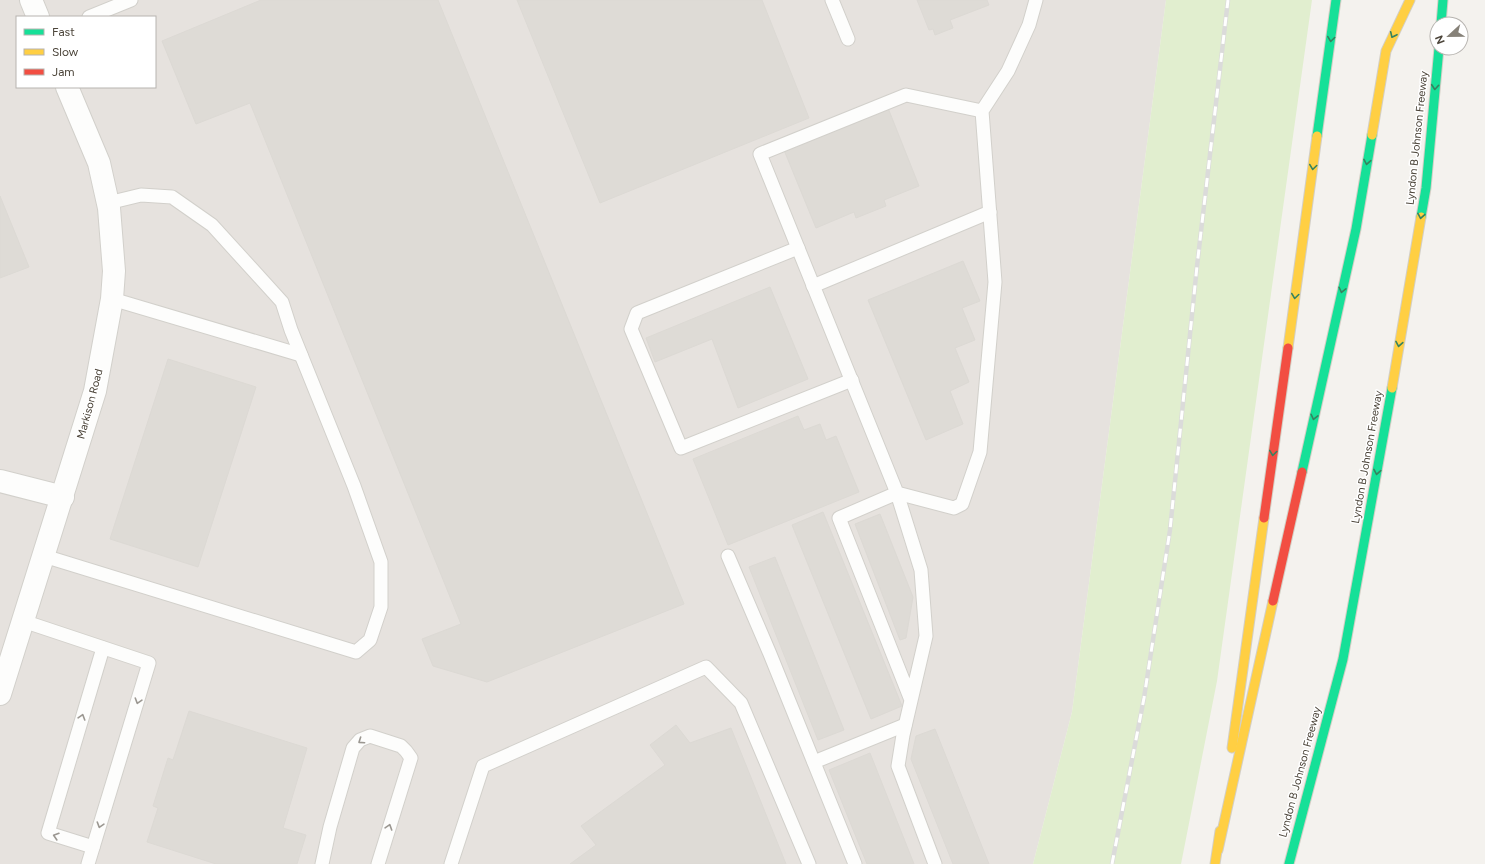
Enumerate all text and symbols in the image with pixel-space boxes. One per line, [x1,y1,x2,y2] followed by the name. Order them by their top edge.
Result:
[16,16,156,88] legend
[1429,16,1469,56] north arrow
[52,25,75,39] text: Fast
[1390,31,1398,39] one-way arrow
[1433,33,1448,46] text: N
[1327,36,1336,42] one-way arrow
[52,45,79,59] text: Slow
[52,65,75,79] text: Jam
[1403,70,1431,206] street label: Lyndon B Johnson Freeway
[1431,84,1440,90] one-way arrow
[1363,159,1372,165] one-way arrow
[1309,164,1318,170] one-way arrow
[1417,213,1426,219] one-way arrow
[1339,287,1347,293] one-way arrow
[1291,293,1300,299] one-way arrow
[1395,341,1404,347] one-way arrow
[74,367,106,441] street label: Markison Road
[1349,389,1385,524] street label: Lyndon B Johnson Freeway
[1310,413,1319,420] one-way arrow
[1269,450,1278,456] one-way arrow
[1374,469,1382,475] one-way arrow
[134,697,143,704] one-way arrow
[1276,705,1324,839] street label: Lyndon B Johnson Freeway
[77,714,86,721] one-way arrow
[359,736,366,743] one-way arrow
[96,821,105,828] one-way arrow
[385,823,393,830] one-way arrow
[52,832,59,841] one-way arrow

